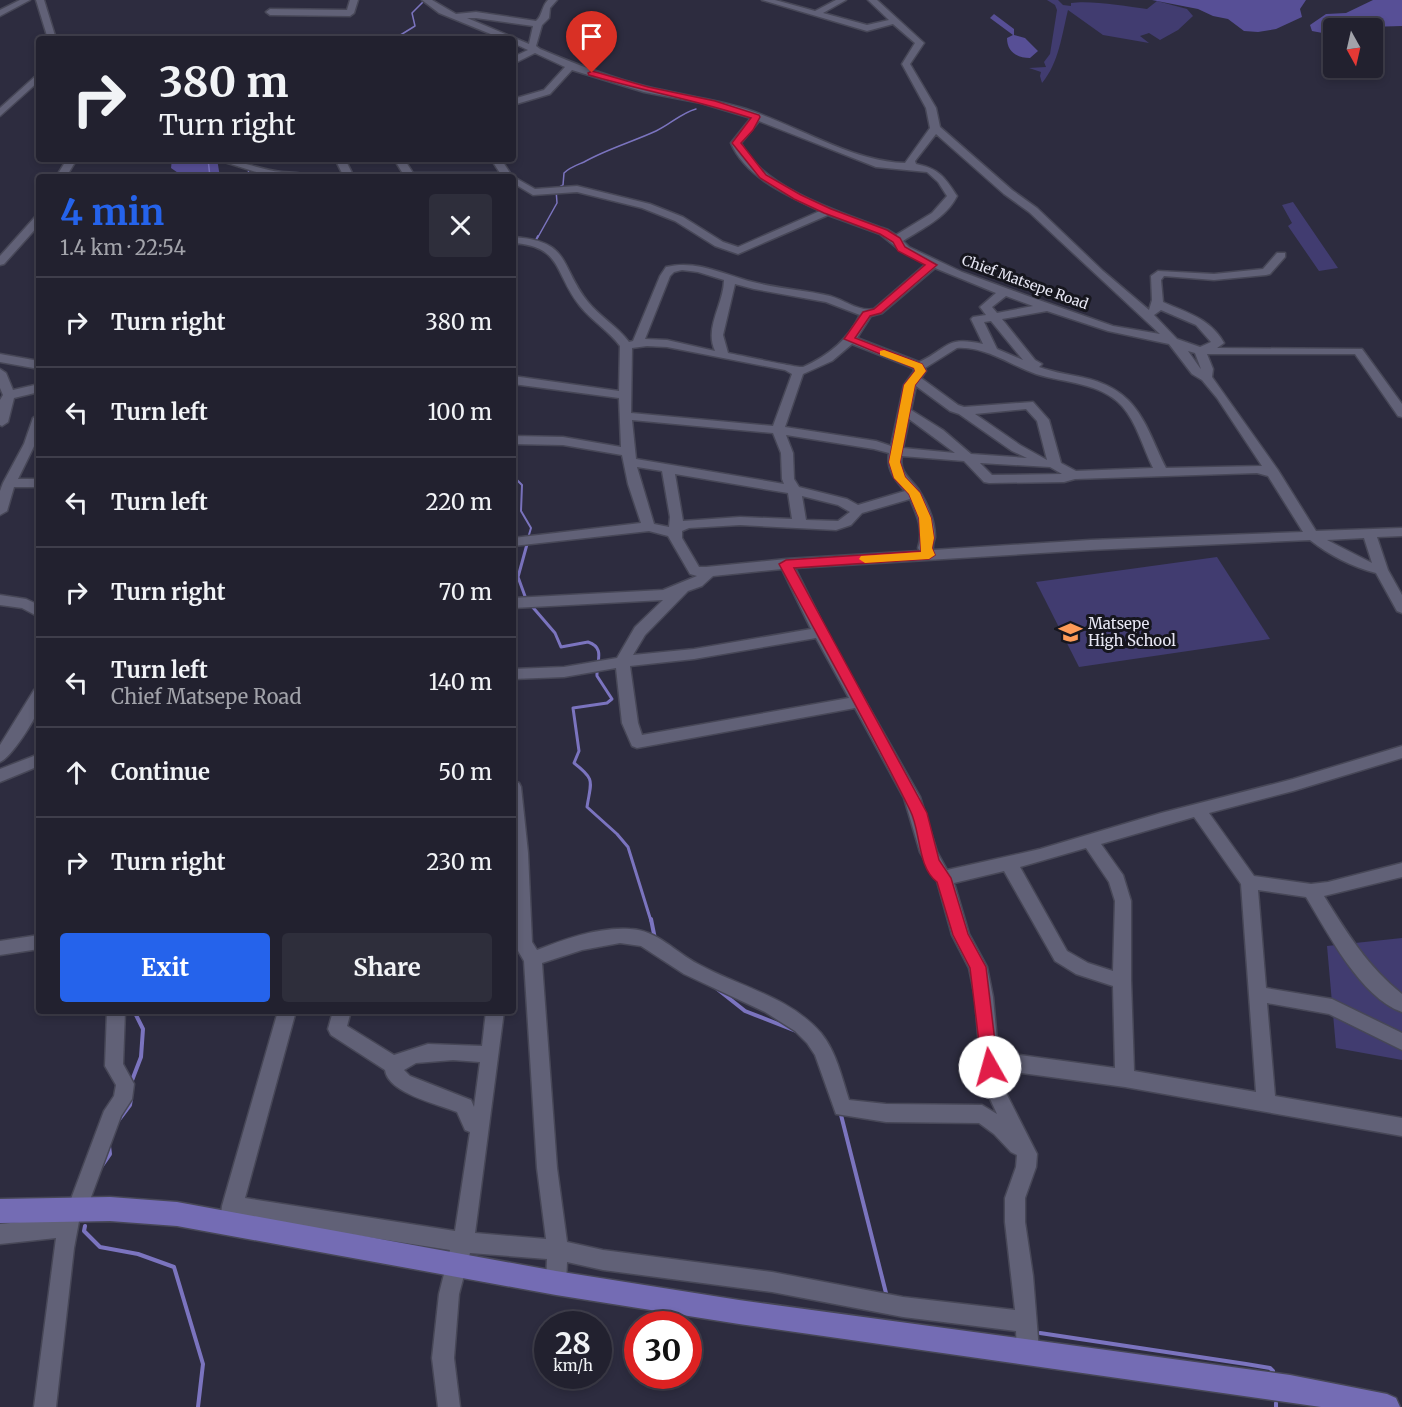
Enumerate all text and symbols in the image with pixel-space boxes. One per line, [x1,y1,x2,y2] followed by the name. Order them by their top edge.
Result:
[566,11,617,73] pin
[1323,18,1383,78] north arrow
[1323,18,1383,78] map controls
[575,20,608,53] icon: arrive
[159,56,288,108] text: 380 m
[60,60,138,138] icon: right
[159,108,296,142] text: Turn right
[60,190,164,235] text: 4 min
[429,194,492,257] button: close
[60,235,186,260] text: 1.4 km · 22:54
[959,251,1091,313] street label: Chief Matsepe Road
[60,306,93,339] icon: right
[111,308,225,336] text: Turn right
[425,308,492,336] text: 380 m
[60,396,93,429] icon: left
[111,398,208,426] text: Turn left
[427,398,492,426] text: 100 m
[60,486,93,519] icon: left
[111,488,208,516] text: Turn left
[425,488,492,516] text: 220 m
[60,576,93,609] icon: right
[111,578,225,606] text: Turn right
[439,578,492,606] text: 70 m
[1088,614,1176,650] place label: Matsepe High School
[1057,620,1083,646] school or university icon: Matsepe High School
[111,656,208,684] text: Turn left
[60,666,93,699] icon: left
[429,668,492,696] text: 140 m
[111,684,301,709] text: Chief Matsepe Road
[60,756,93,789] icon: ahead
[111,758,210,786] text: Continue
[438,758,492,786] text: 50 m
[60,846,93,879] icon: right
[111,848,225,876] text: Turn right
[426,848,492,876] text: 230 m
[60,933,270,1002] button: Exit
[282,933,492,1002] button: Share
[958,1035,1022,1099] position arrow
[624,1311,702,1389] speed limit sign: 30
[555,1324,591,1362] text: 28
[553,1356,593,1375] text: km/h

